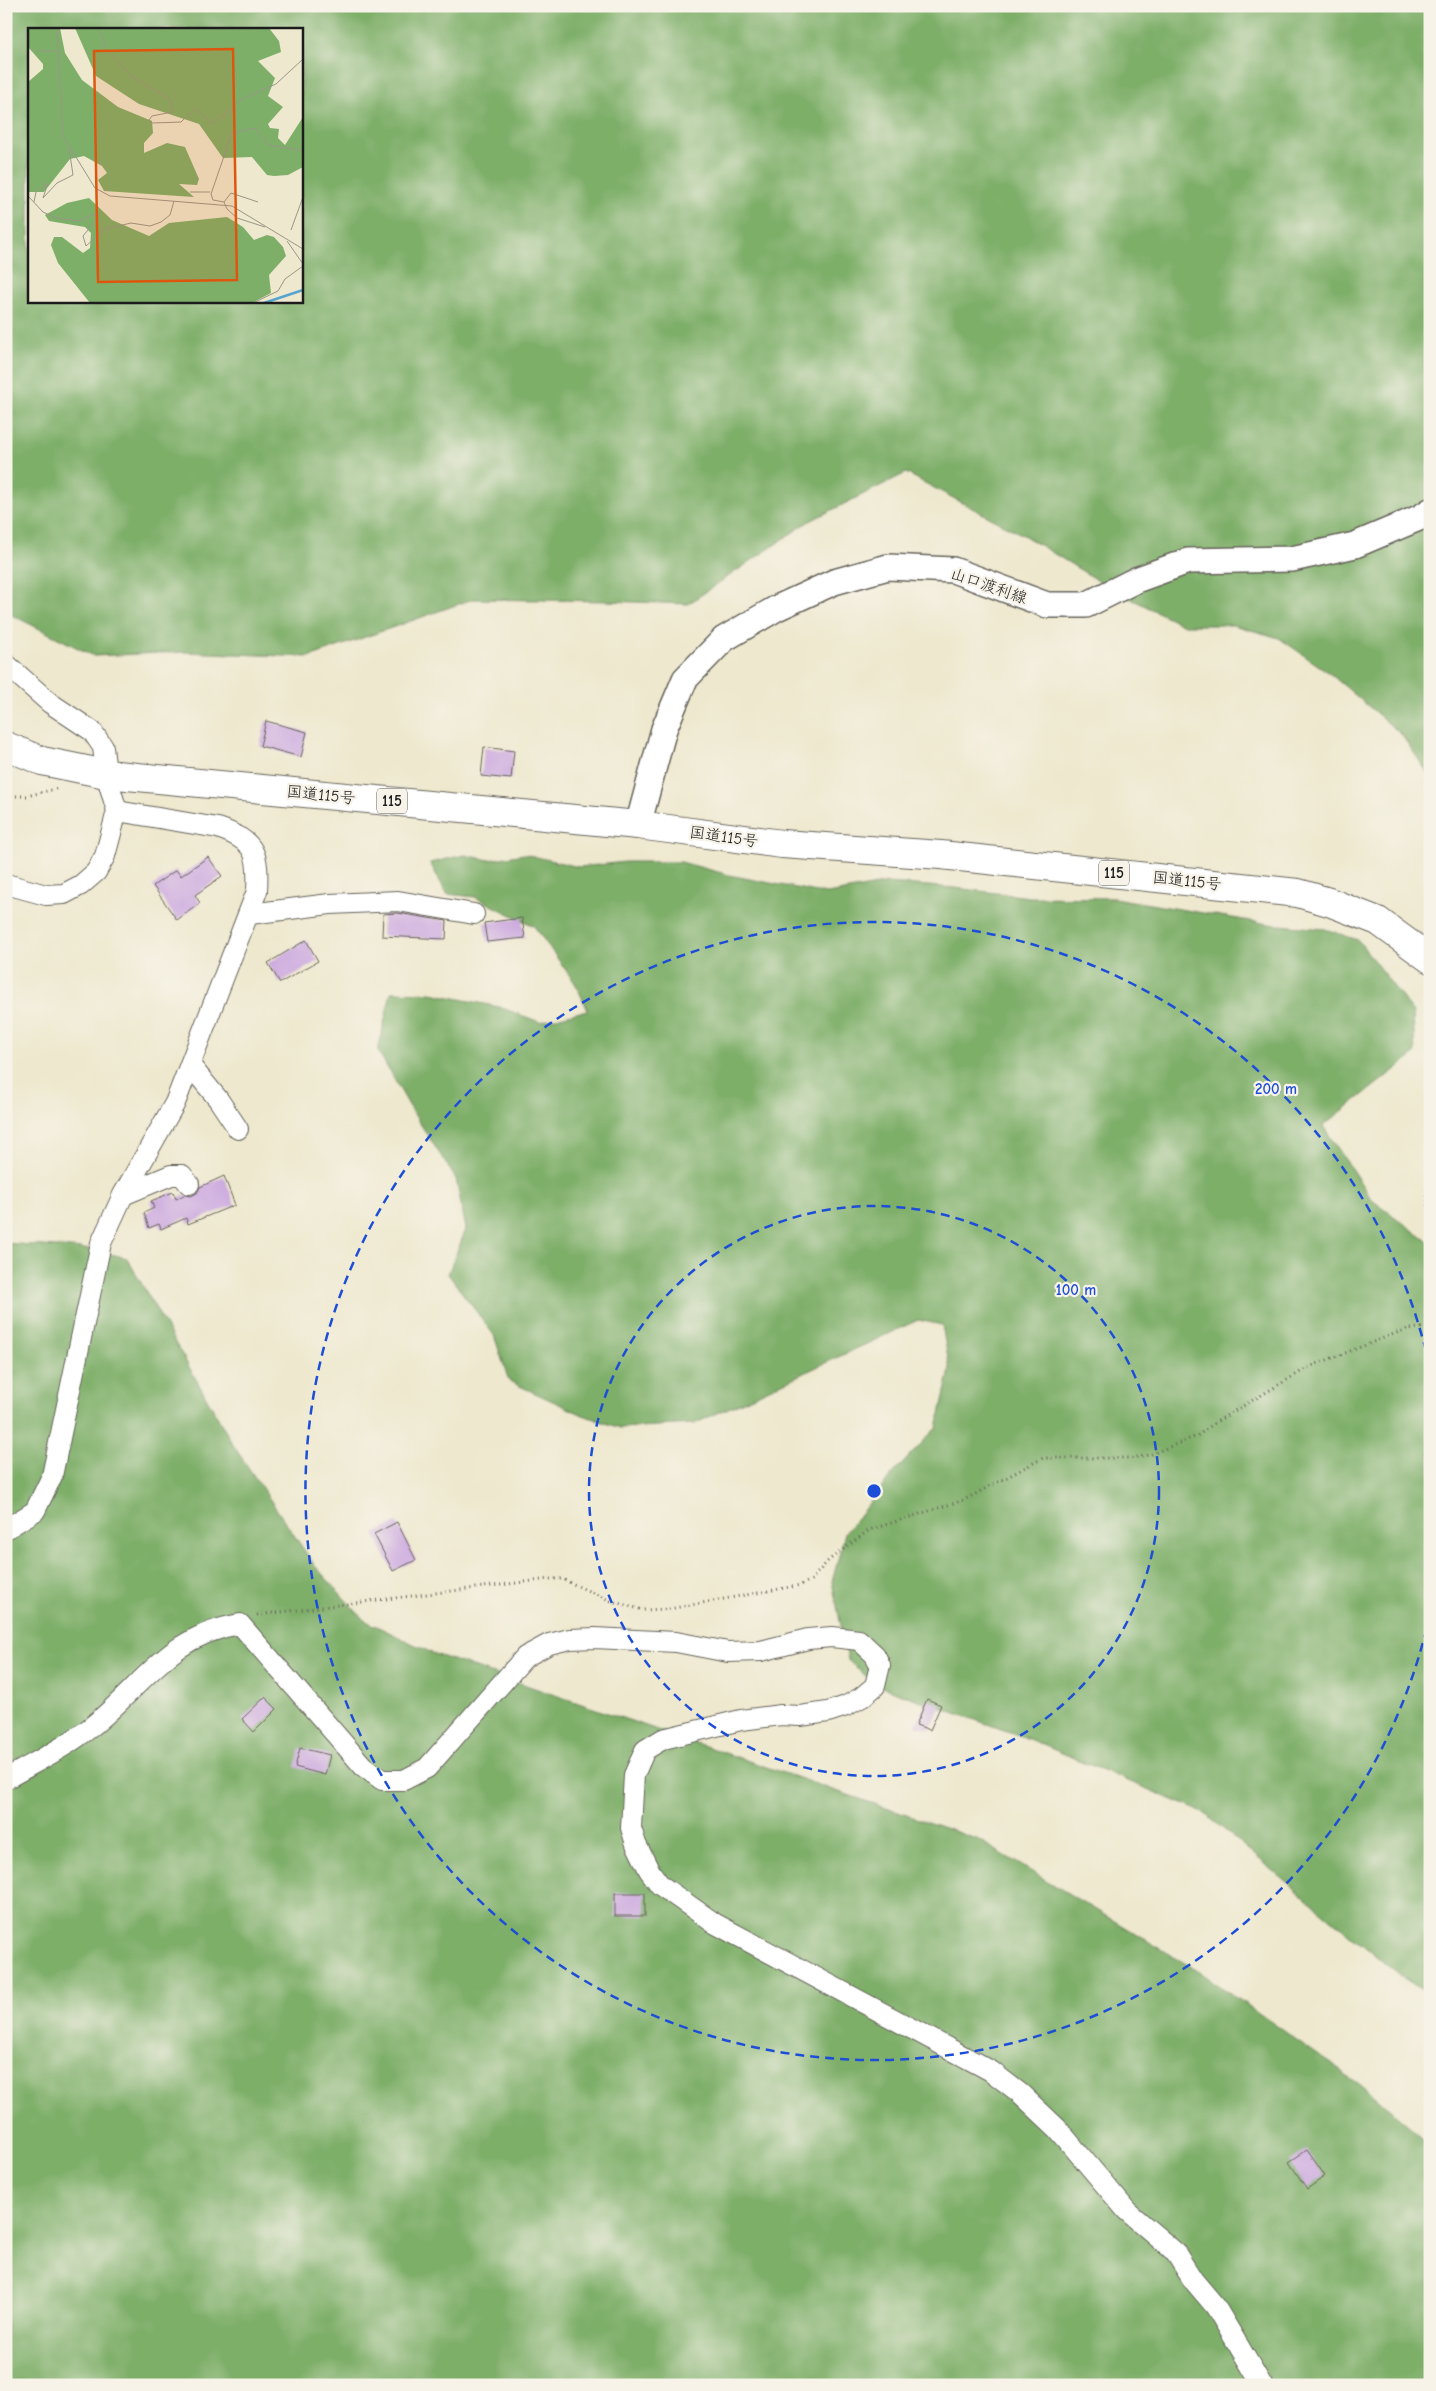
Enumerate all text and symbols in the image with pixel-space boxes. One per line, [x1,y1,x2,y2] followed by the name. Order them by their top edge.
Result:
[28,28,302,302] inset map
[948,564,1029,607] street label: 山口渡利線
[285,782,356,808] street label: 国道115号
[377,788,407,814] road number: 115
[688,823,759,851] street label: 国道115号
[1099,860,1129,886] road number: 115
[1151,868,1222,894] street label: 国道115号
[1255,1080,1297,1098] text: 200 m
[1056,1281,1096,1299] text: 100 m
[865,1482,883,1500] centre of rings

